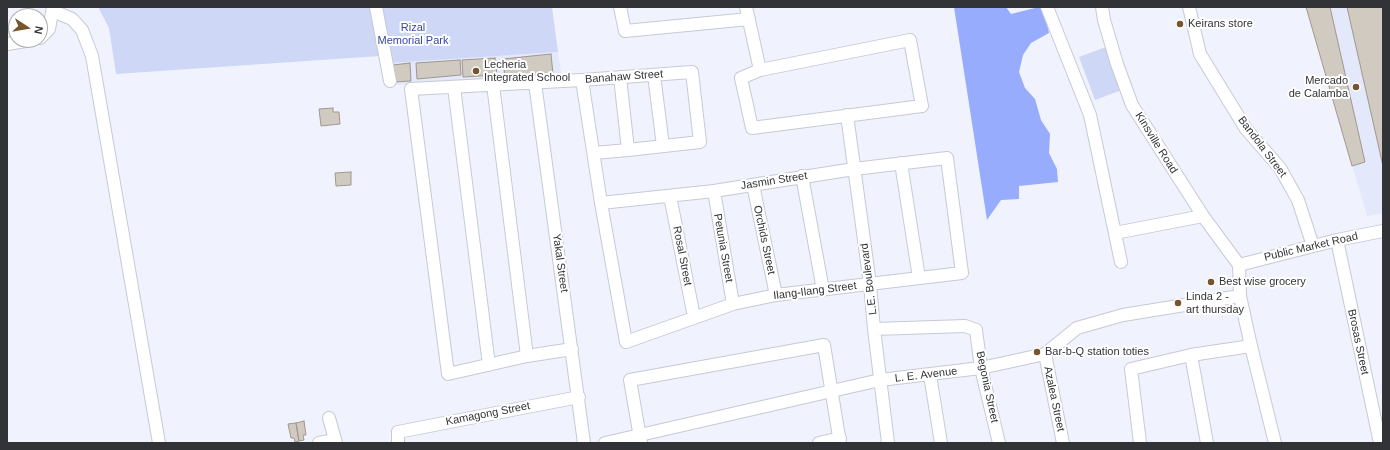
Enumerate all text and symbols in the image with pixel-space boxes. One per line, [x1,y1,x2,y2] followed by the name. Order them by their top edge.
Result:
[8,8,48,48] north arrow
[1188,17,1253,31] place label: Keirans store
[1175,19,1185,29] marker: Keirans store
[378,21,448,47] park label: Rizal Memorial Park
[32,25,45,35] text: N
[484,58,570,84] place label: Lecheria Integrated School
[471,66,481,76] marker: Lecheria Integrated School
[584,68,664,86] street label: Banahaw Street
[1289,74,1348,100] place label: Mercado de Calamba
[1351,82,1361,92] marker: Mercado de Calamba
[1132,110,1180,176] street label: Kinsville Road
[1235,114,1289,180] street label: Bandola Street
[740,169,808,193] street label: Jasmin Street
[750,204,778,276] street label: Orchids Street
[710,213,736,283] street label: Petunia Street
[670,225,694,287] street label: Rosal Street
[1263,230,1359,264] street label: Public Market Road
[549,233,571,293] street label: Yakal Street
[858,242,880,316] street label: L.E. Boulevard
[1219,275,1306,289] place label: Best wise grocery
[1206,277,1216,287] marker: Best wise grocery
[773,279,857,303] street label: Ilang-Ilang Street
[1186,290,1244,316] place label: Linda 2 - art thursday
[1173,298,1183,308] marker: Linda 2 - art thursday
[1345,308,1371,376] street label: Brosas Street
[1045,345,1149,359] place label: Bar-b-Q station toties
[1032,347,1042,357] marker: Bar-b-Q station toties
[973,350,1001,424] street label: Begonia Street
[894,365,958,385] street label: L. E. Avenue
[1041,365,1067,433] street label: Azalea Street
[445,399,531,429] street label: Kamagong Street

